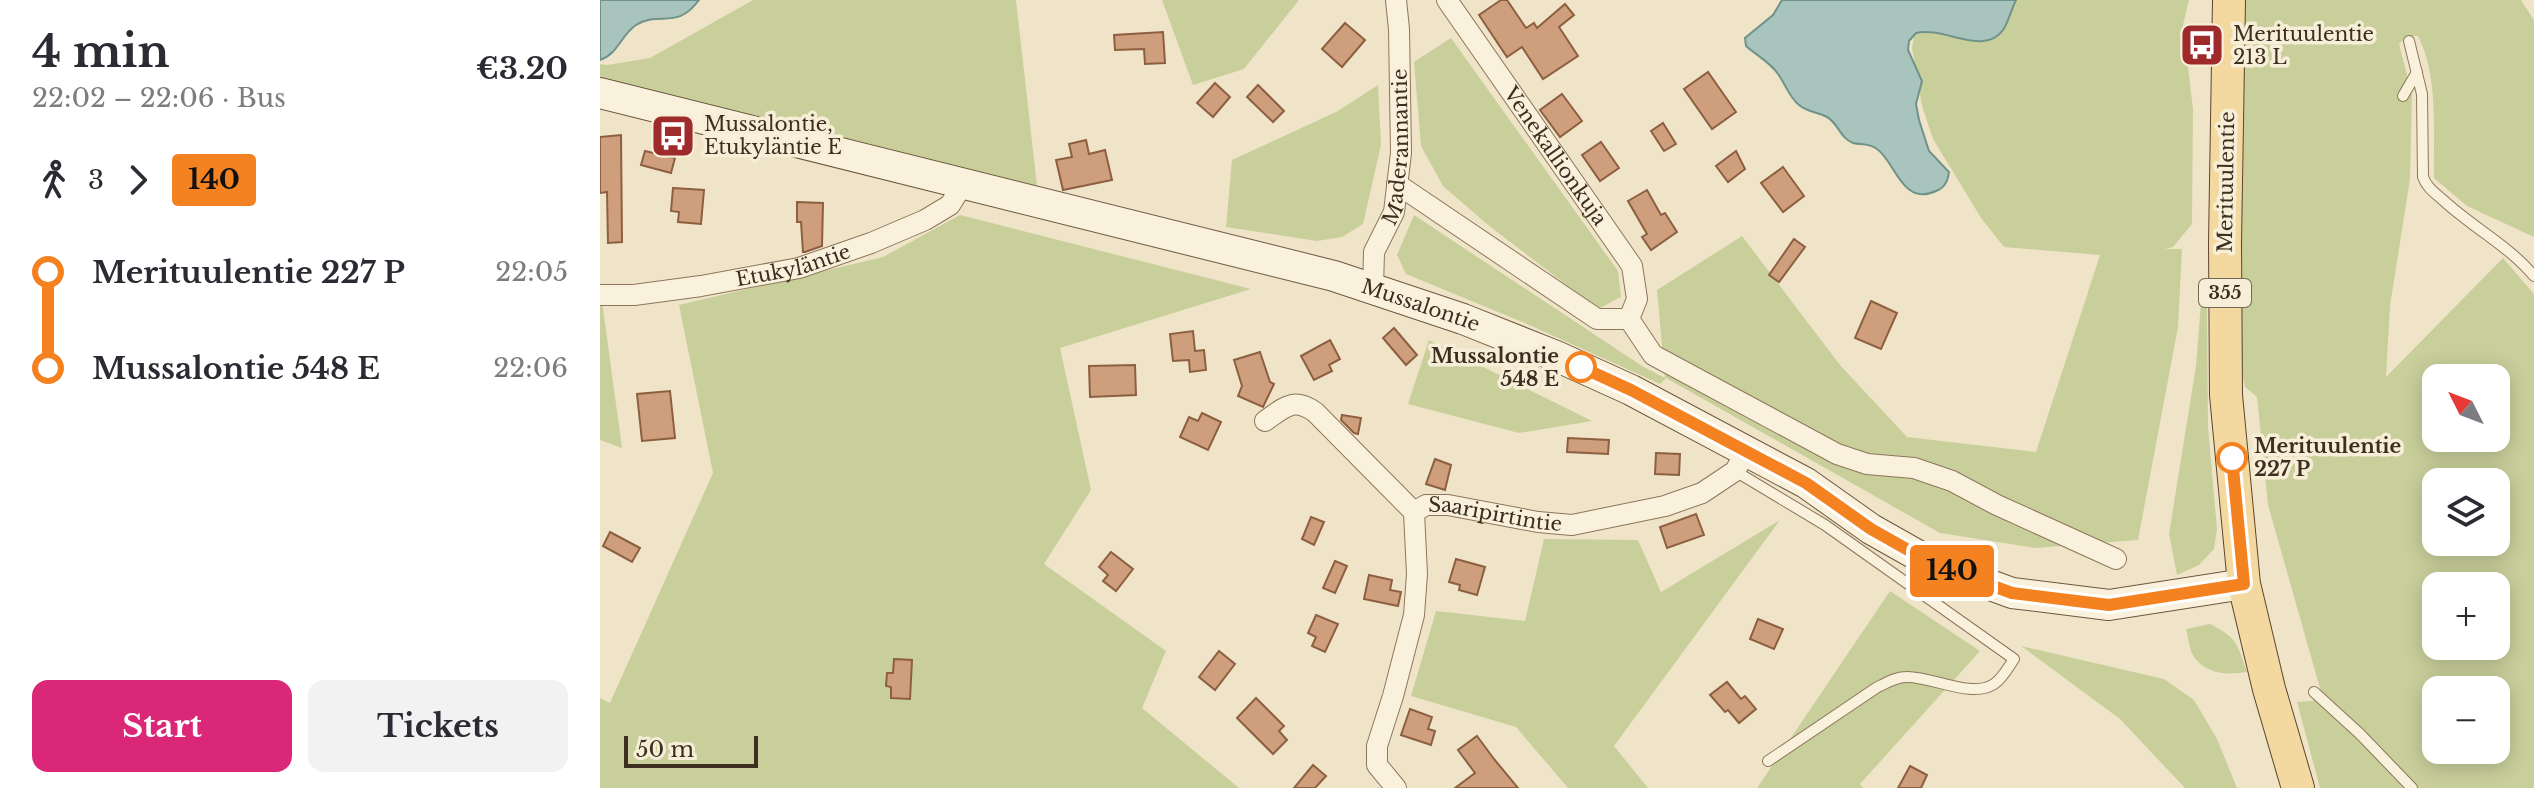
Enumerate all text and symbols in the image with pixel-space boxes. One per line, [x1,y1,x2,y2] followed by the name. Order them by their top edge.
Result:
[2178,21,2226,69] bus stop icon: Merituulentie 213 L
[2233,22,2374,69] place label: Merituulentie 213 L
[32,24,169,79] text: 4 min
[476,50,568,87] text: €3.20
[1377,69,1413,229] street label: Maderannantie
[1498,81,1613,231] street label: Venekallionkuja
[32,82,286,114] text: 22:02 – 22:06 · Bus
[2213,111,2239,253] street label: Merituulentie
[649,112,697,160] bus stop icon: Mussalontie, Etukyläntie E
[704,112,842,159] place label: Mussalontie, Etukyläntie E
[32,158,76,202] icon: walk
[116,158,160,202] icon: forward
[188,162,240,197] text: 140
[88,164,104,196] text: 3
[734,239,854,291] street label: Etukyläntie
[92,254,405,291] text: Merituulentie 227 P
[495,256,568,288] text: 22:05
[1359,274,1483,337] street label: Mussalontie
[2199,279,2251,307] road number: 355
[1431,344,1559,391] place label: Mussalontie 548 E
[92,350,380,387] text: Mussalontie 548 E
[493,352,568,384] text: 22:06
[1566,352,1596,382] marker: Mussalontie 548 E
[2422,364,2510,452] north arrow
[2422,364,2510,764] map controls
[2254,434,2401,481] place label: Merituulentie 227 P
[2217,443,2247,473] marker: Merituulentie 227 P
[2422,468,2510,556] button: layers
[1428,493,1563,536] street label: Saaripirtintie
[1906,545,1998,597] line badge: 140
[1926,553,1978,588] text: 140
[2422,572,2510,660] button: +
[2422,676,2510,764] button: −
[32,680,292,772] button: Start
[308,680,568,772] button: Tickets
[624,732,758,768] scale bar
[636,736,694,763] text: 50 m

